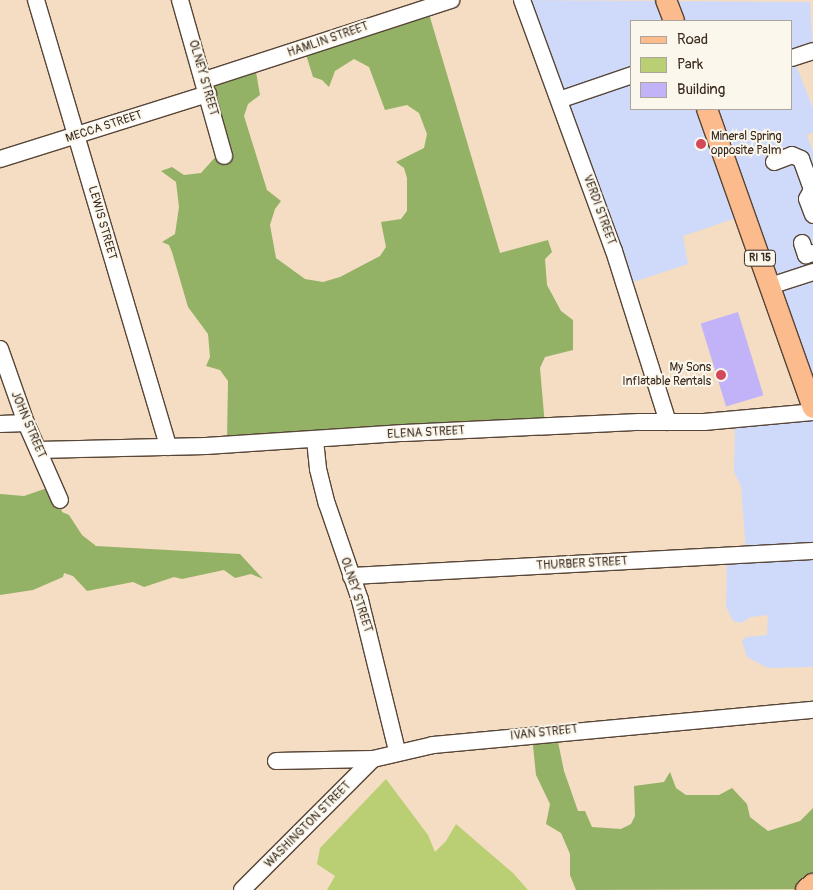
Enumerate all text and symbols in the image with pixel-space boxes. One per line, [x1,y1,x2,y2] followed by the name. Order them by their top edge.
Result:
[286,19,370,61] street label: HAMLIN STREET
[630,20,793,110] legend
[677,30,708,49] text: Road
[185,38,221,118] street label: OLNEY STREET
[677,55,703,74] text: Park
[677,80,725,99] text: Building
[64,108,144,146] street label: MECCA STREET
[711,130,781,158] place label: Mineral Spring opposite Palm
[695,138,707,150] marker: Mineral Spring opposite Palm
[580,173,618,247] street label: VERDI STREET
[85,184,119,262] street label: LEWIS STREET
[744,250,776,266] road number: RI 15
[622,361,711,389] place label: My Sons Inflatable Rentals
[715,369,727,381] marker: My Sons Inflatable Rentals
[7,389,49,461] street label: JOHN STREET
[387,424,465,442] street label: ELENA STREET
[536,554,628,574] street label: THURBER STREET
[337,556,375,634] street label: OLNEY STREET
[509,722,579,744] street label: IVAN STREET
[262,779,354,871] street label: WASHINGTON STREET

